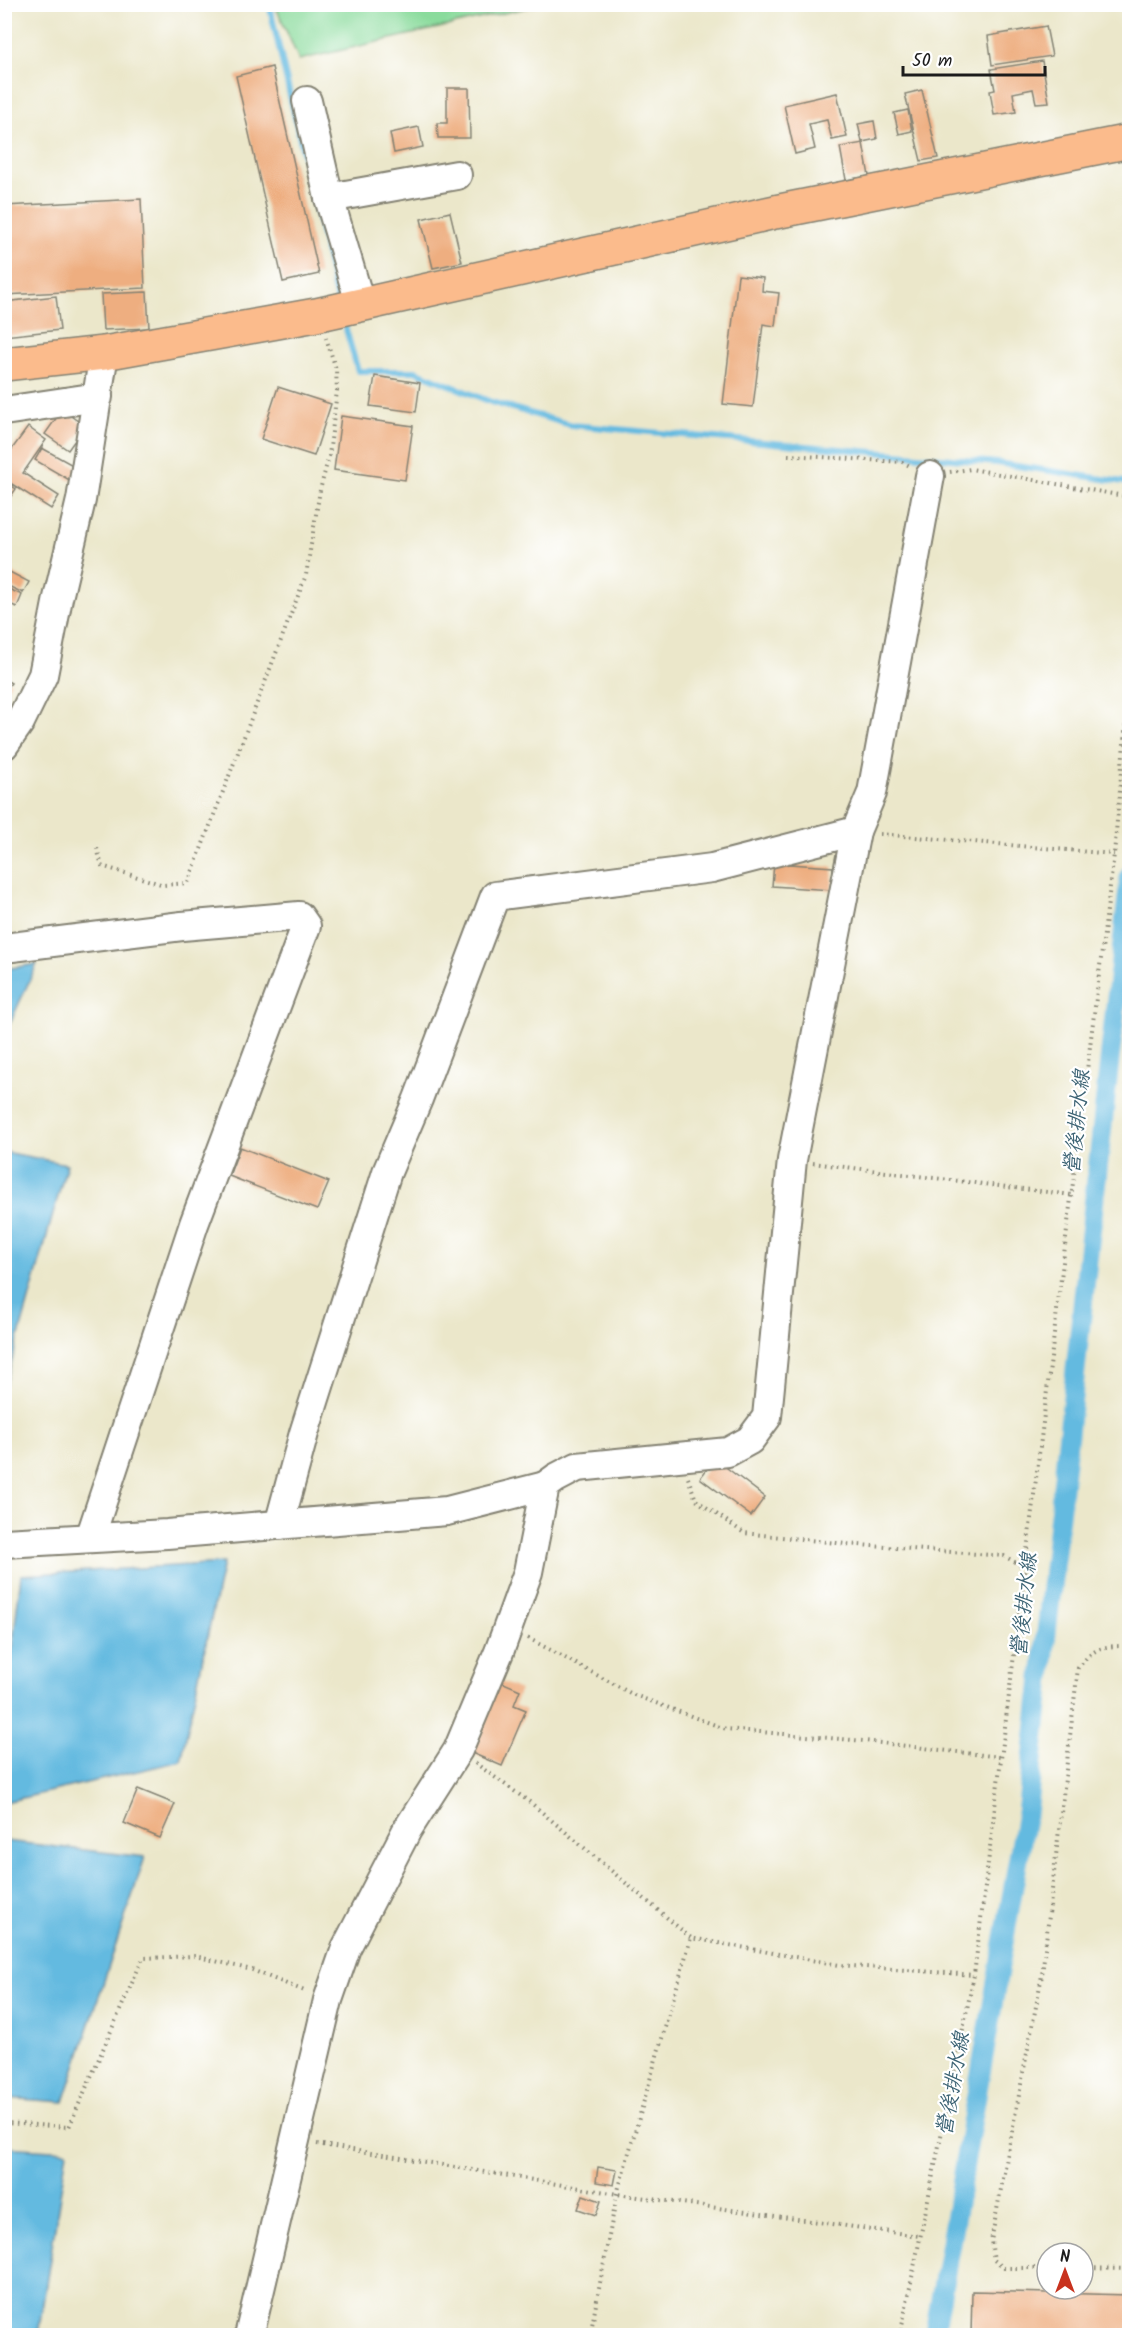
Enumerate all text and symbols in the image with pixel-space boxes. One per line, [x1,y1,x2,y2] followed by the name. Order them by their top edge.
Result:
[903,39,1046,77] scale bar
[912,47,952,76] text: 50 m
[1056,1067,1100,1176] water label: 營後排水線
[1003,1550,1047,1659] water label: 營後排水線
[929,2028,980,2139] water label: 營後排水線
[1035,2241,1095,2301] north arrow
[1060,2245,1070,2270] text: N

